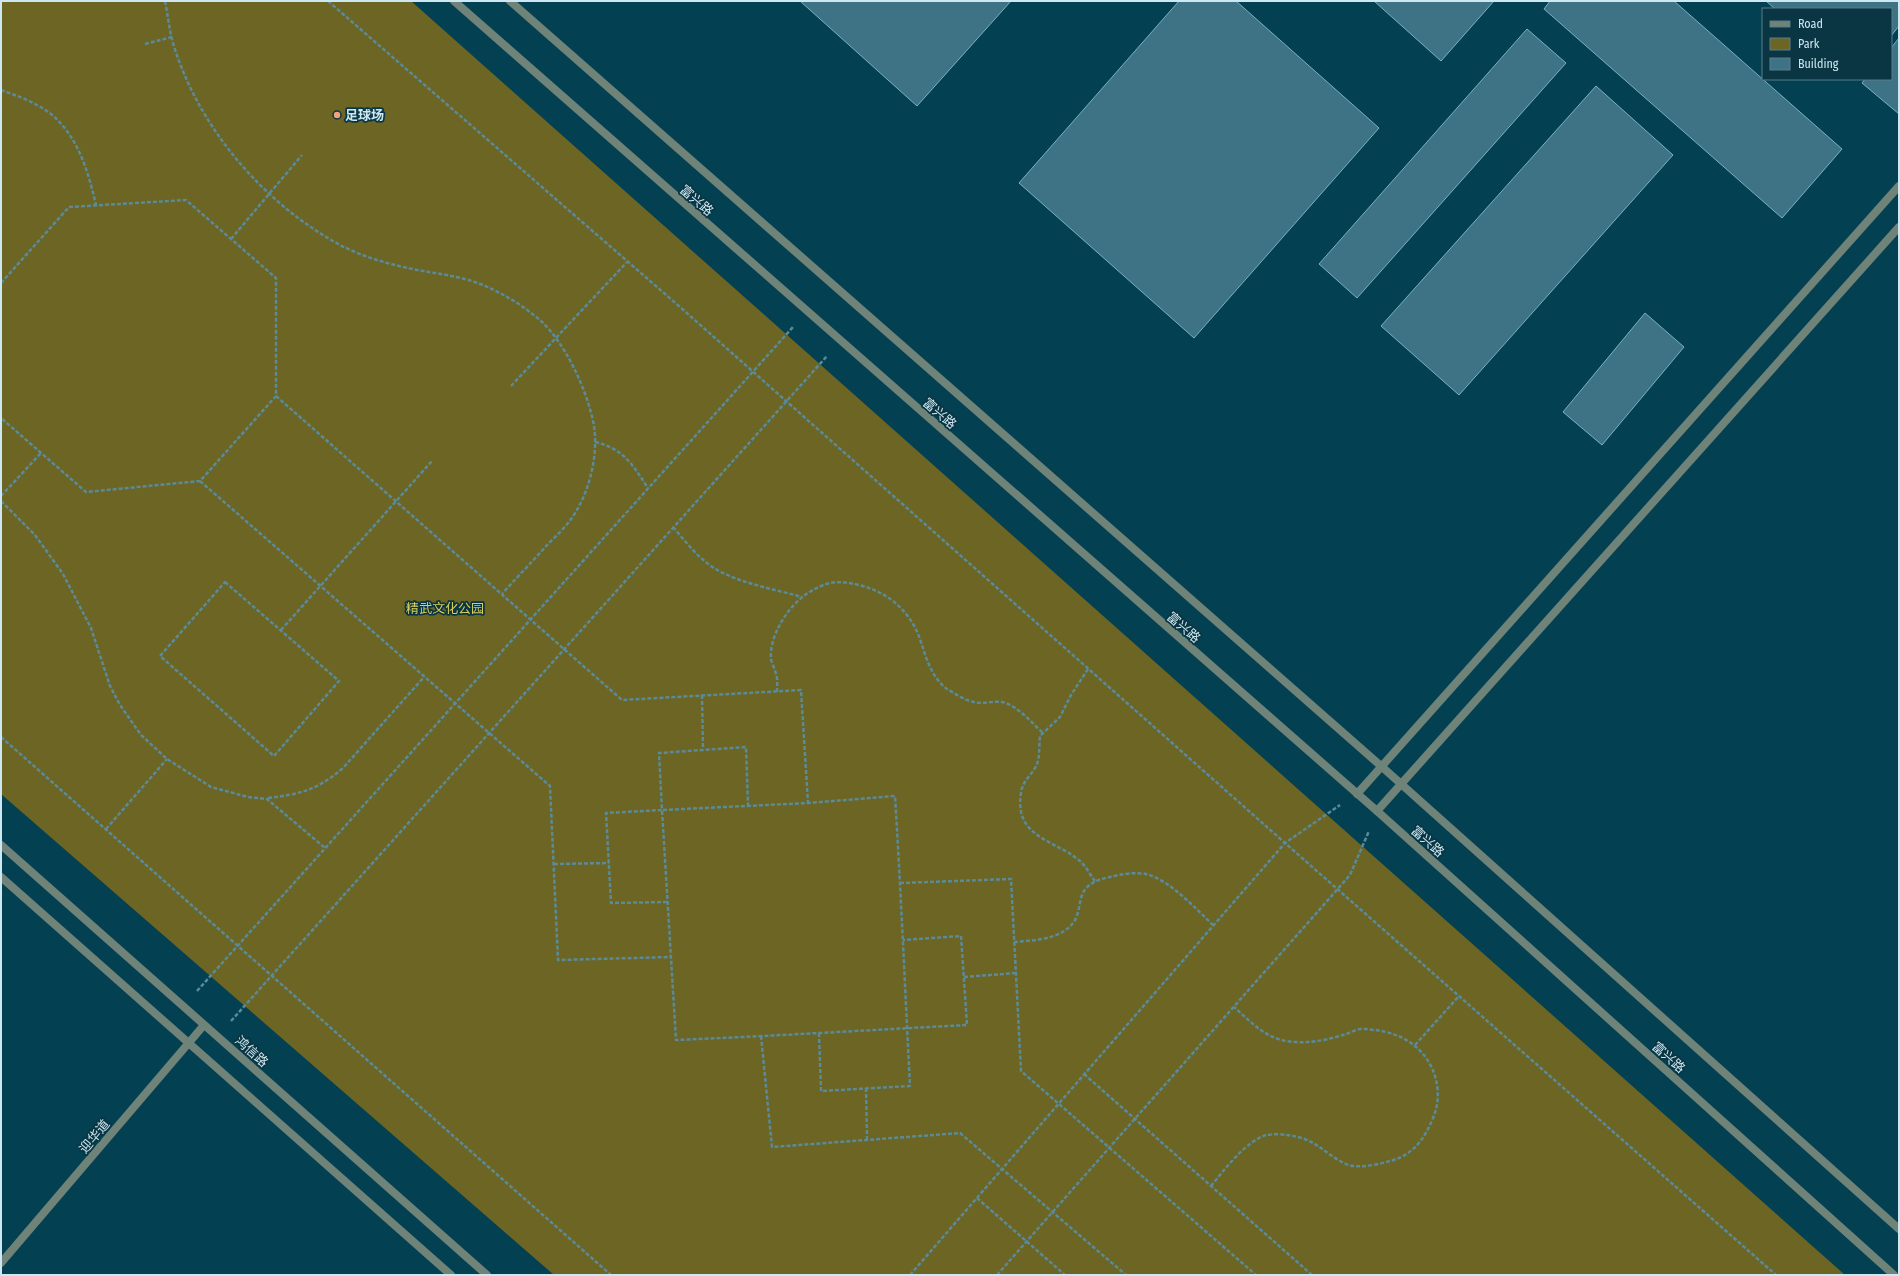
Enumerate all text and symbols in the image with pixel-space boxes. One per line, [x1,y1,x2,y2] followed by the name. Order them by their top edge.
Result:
[1762,8,1892,80] legend
[1798,17,1823,31] text: Road
[1798,37,1820,51] text: Park
[1798,57,1839,71] text: Building
[345,108,384,123] place label: 足球场
[332,110,342,120] marker: 足球场
[677,182,716,219] street label: 富兴路
[920,395,959,432] street label: 富兴路
[406,601,484,616] park label: 精武文化公园
[1164,609,1203,646] street label: 富兴路
[1408,823,1447,860] street label: 富兴路
[232,1033,271,1070] street label: 鸿信路
[1649,1039,1688,1076] street label: 富兴路
[76,1117,113,1156] street label: 迎华道

